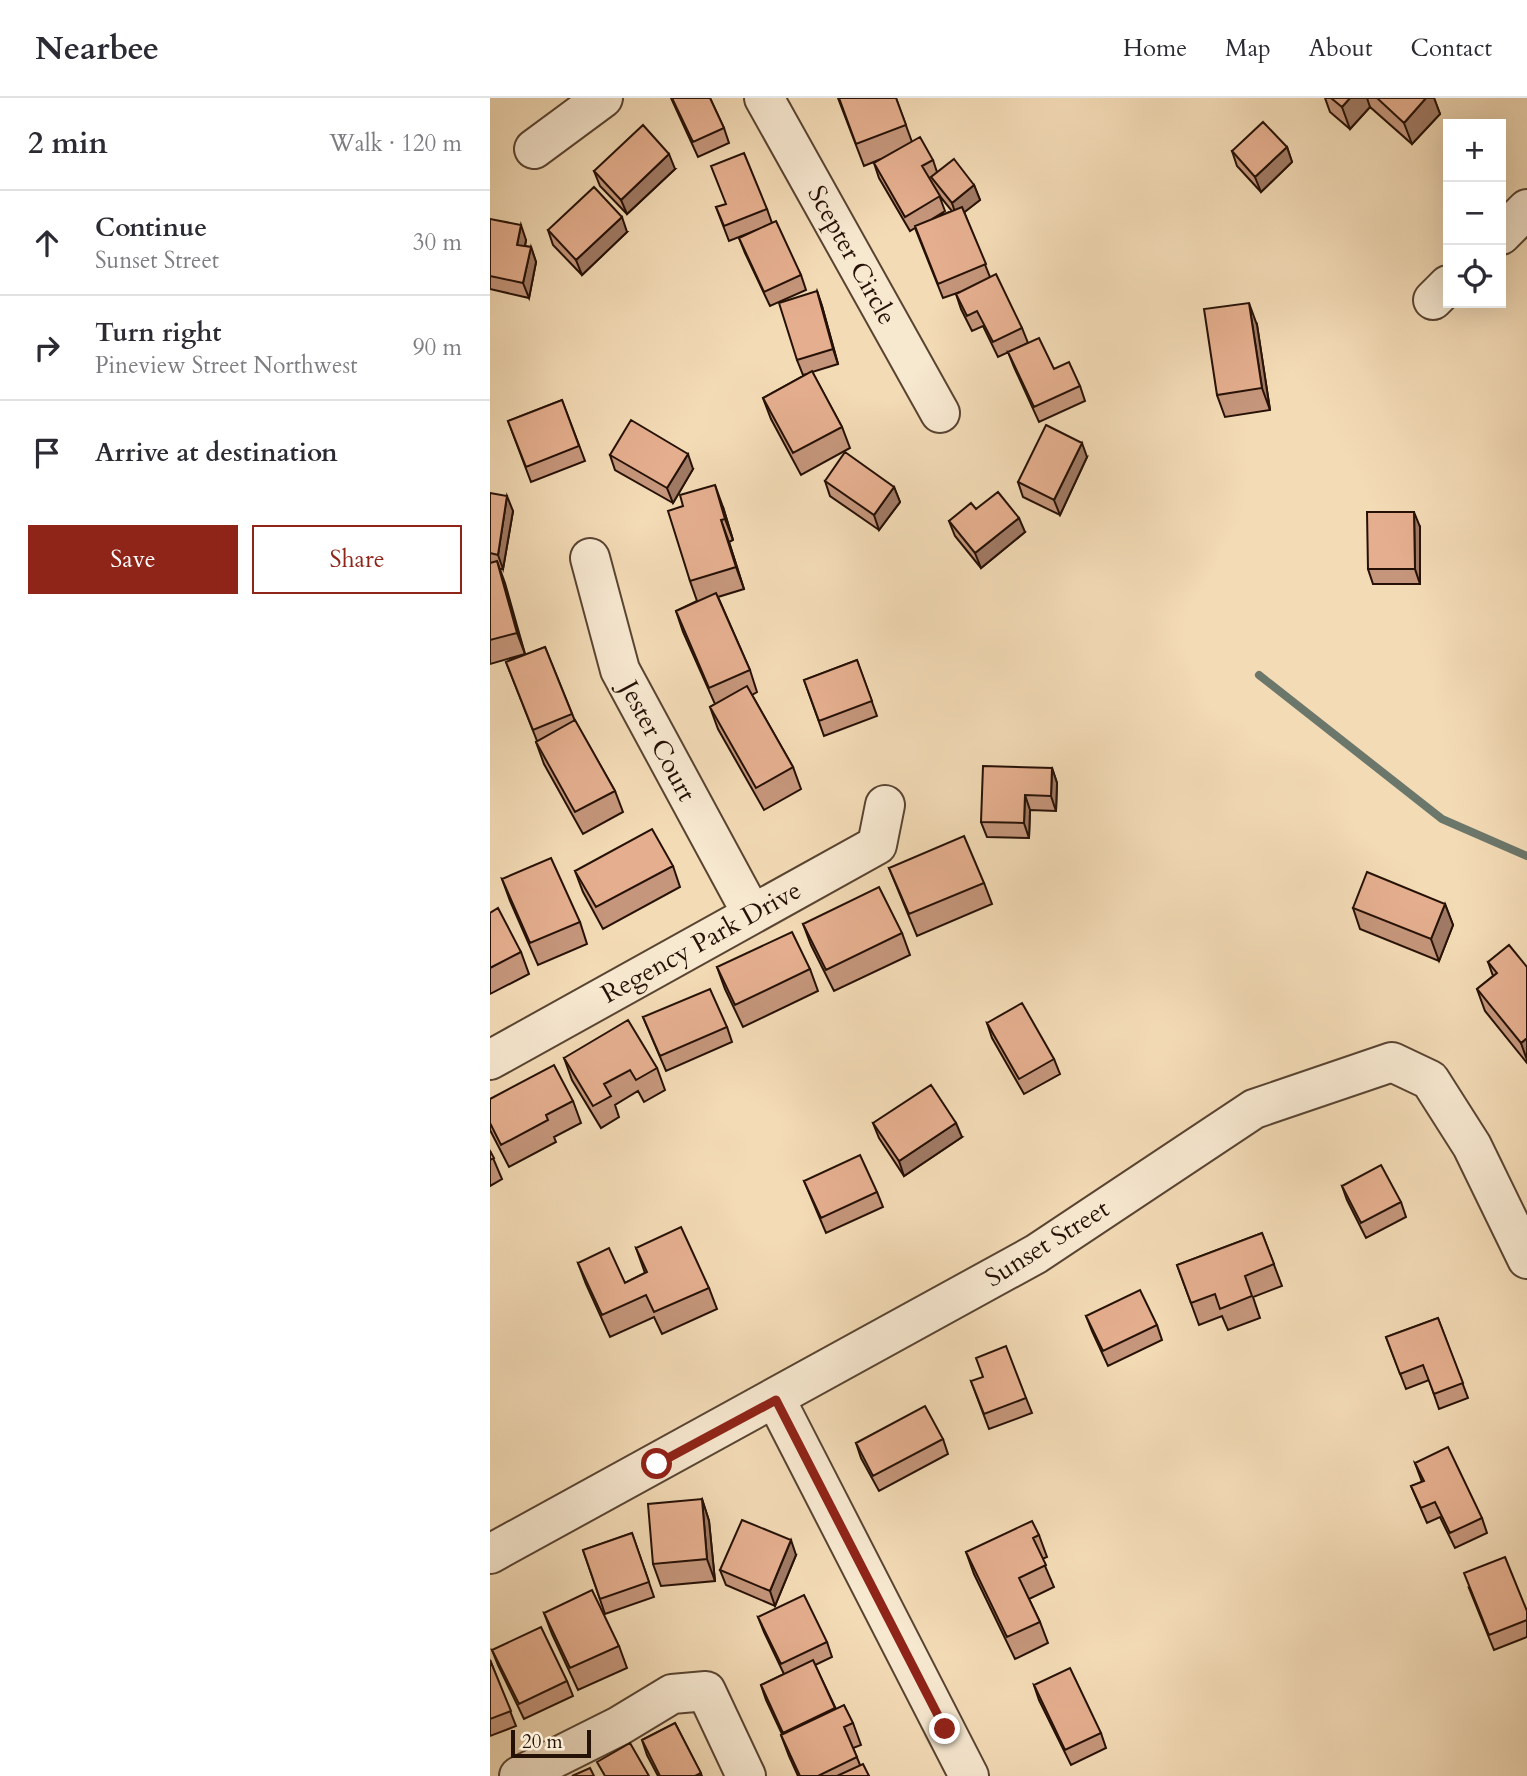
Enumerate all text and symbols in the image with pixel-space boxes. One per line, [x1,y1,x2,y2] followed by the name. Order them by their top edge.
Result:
[35,26,159,71] text: Nearbee
[1123,32,1187,65] text: Home
[1225,32,1271,65] text: Map
[1309,32,1373,65] text: About
[1411,32,1492,65] text: Contact
[1443,119,1506,308] map controls
[1443,119,1506,182] button: +
[28,123,108,164] text: 2 min
[329,128,462,159] text: Walk · 120 m
[799,179,905,331] street label: Scepter Circle
[1443,182,1506,245] button: −
[95,210,207,245] text: Continue
[28,224,66,262] icon: ahead
[413,227,462,258] text: 30 m
[95,245,219,276] text: Sunset Street
[1443,245,1506,308] button: locate
[95,315,222,350] text: Turn right
[28,329,66,367] icon: right
[413,332,462,363] text: 90 m
[95,350,357,381] text: Pineview Street Northwest
[28,434,66,472] icon: arrive
[95,435,338,470] text: Arrive at destination
[28,525,238,594] button: Save
[252,525,462,594] button: Share
[610,671,704,807] street label: Jester Court
[595,873,807,1011] street label: Regency Park Drive
[978,1191,1116,1295] street label: Sunset Street
[641,1448,672,1479] route start
[929,1713,960,1744] route end
[511,1727,592,1759] scale bar
[522,1729,563,1755] text: 20 m

